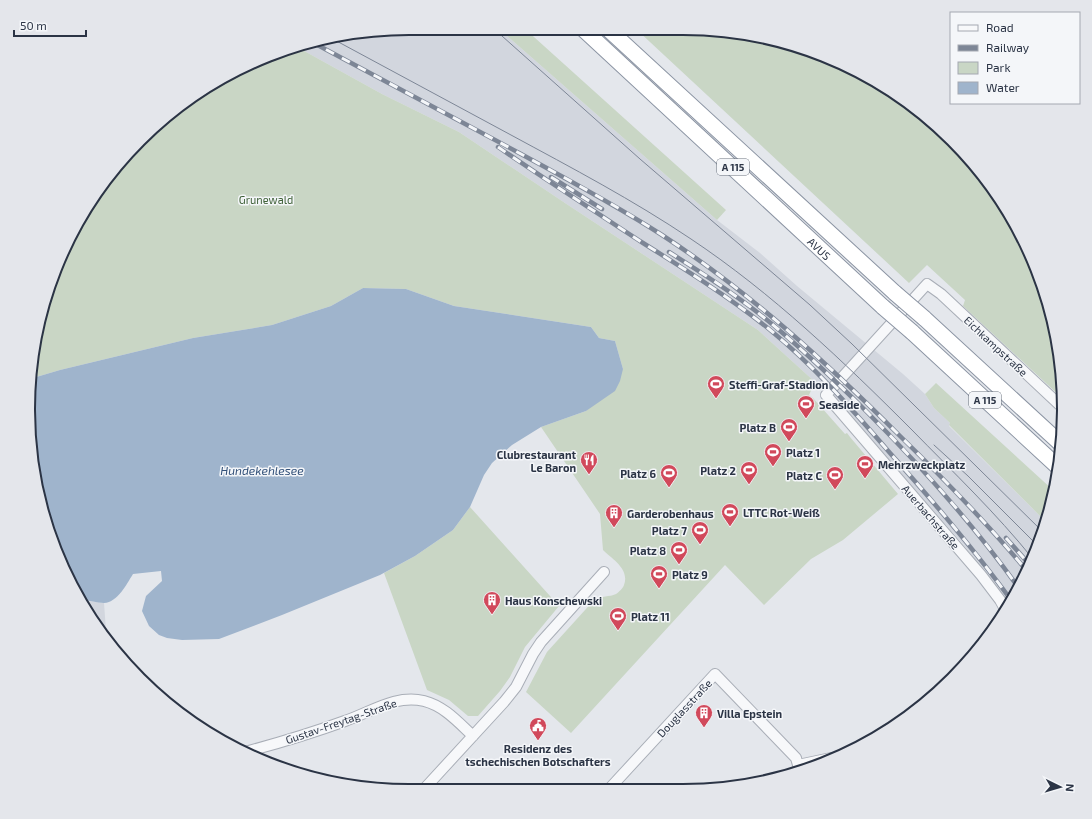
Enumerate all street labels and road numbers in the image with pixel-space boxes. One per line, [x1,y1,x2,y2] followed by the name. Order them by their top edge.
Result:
[717,159,749,175] road number: A 115
[805,234,834,262] street label: AVUS
[962,313,1030,379] street label: Eichkampstraße
[969,392,1001,408] road number: A 115
[899,482,963,552] street label: Auerbachstraße
[654,676,714,740] street label: Douglasstraße
[284,696,398,746] street label: Gustav-Freytag-Straße

